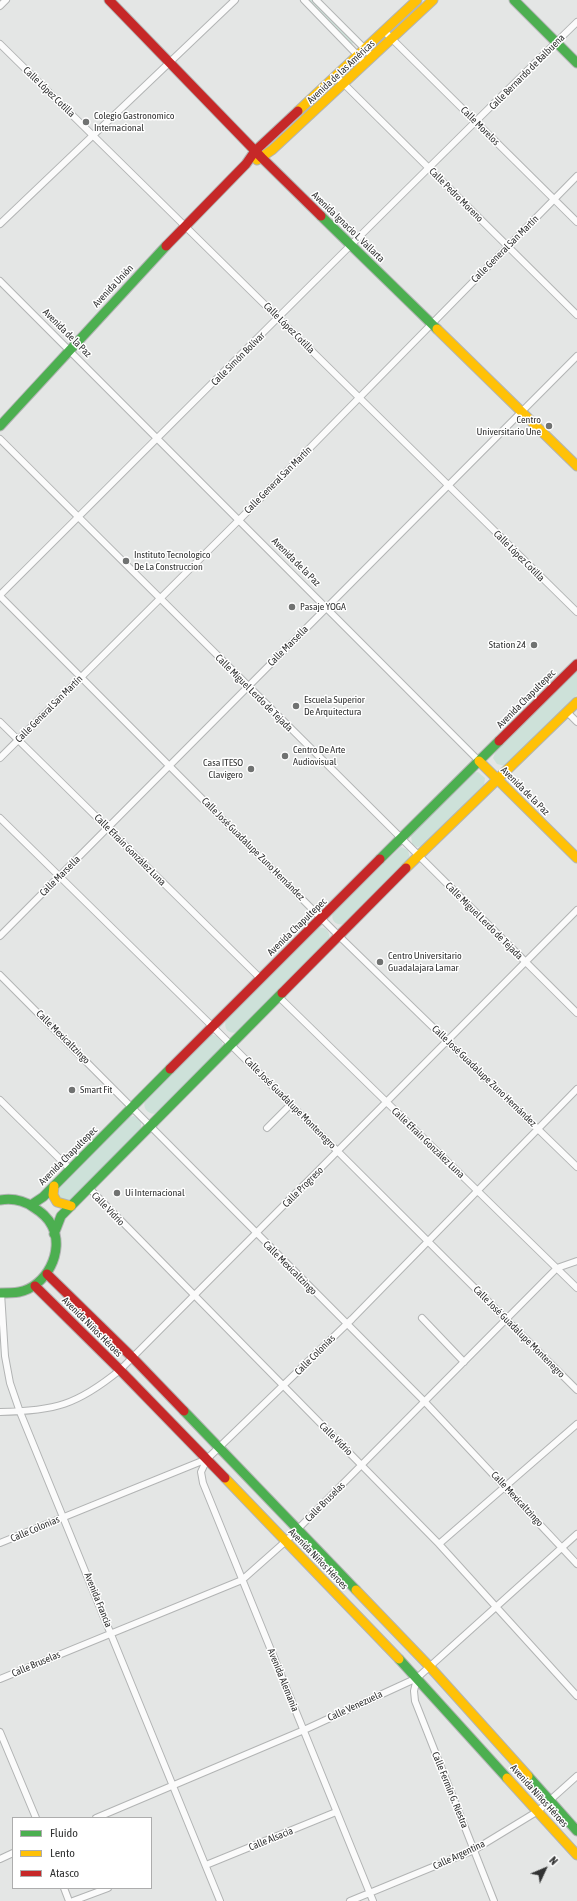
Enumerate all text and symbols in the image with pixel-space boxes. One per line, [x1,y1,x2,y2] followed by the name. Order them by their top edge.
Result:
[487,32,567,112] street label: Calle Bernardo de Balbuena
[305,38,377,106] street label: Avenida de las Américas
[21,64,77,120] street label: Calle López Cotilla
[458,104,502,148] street label: Calle Morelos
[94,110,174,134] place label: Colegio Gastronomico Internacional
[81,117,91,127] marker: Colegio Gastronomico Internacional
[426,165,486,225] street label: Calle Pedro Moreno
[309,189,387,265] street label: Avenida Ignacio L. Vallarta
[469,213,541,285] street label: Calle General San Martín
[90,262,136,310] street label: Avenida Unión
[261,300,317,356] street label: Calle López Cotilla
[40,306,94,360] street label: Avenida de la Paz
[209,330,267,388] street label: Calle Simón Bolívar
[476,414,541,438] place label: Centro Universitario Une
[544,421,554,431] marker: Centro Universitario Une
[242,444,314,516] street label: Calle General San Martín
[491,528,547,584] street label: Calle López Cotilla
[269,535,323,589] street label: Avenida de la Paz
[134,549,210,572] place label: Instituto Tecnologico De La Construccion
[121,556,131,566] marker: Instituto Tecnologico De La Construccion
[300,601,346,613] place label: Pasaje YOGA
[287,602,297,612] marker: Pasaje YOGA
[265,623,311,669] street label: Calle Marsella
[489,639,526,651] place label: Station 24
[529,640,539,650] marker: Station 24
[213,652,295,734] street label: Calle Miguel Lerdo de Tejada
[494,667,558,731] street label: Avenida Chapultepec
[13,673,85,745] street label: Calle General San Martín
[304,694,365,718] place label: Escuela Superior De Arquitectura
[291,701,301,711] marker: Escuela Superior De Arquitectura
[293,744,345,768] place label: Centro De Arte Audiovisual
[280,751,290,761] marker: Centro De Arte Audiovisual
[203,757,243,780] place label: Casa ITESO Clavigero
[246,764,256,774] marker: Casa ITESO Clavigero
[498,764,552,818] street label: Avenida de la Paz
[199,795,307,903] street label: Calle José Guadalupe Zuno Hernández
[92,812,168,888] street label: Calle Efraín González Luna
[37,853,83,899] street label: Calle Marsella
[443,880,525,962] street label: Calle Miguel Lerdo de Tejada
[265,896,329,958] street label: Avenida Chapultepec
[388,950,462,974] place label: Centro Universitario Guadalajara Lamar
[375,957,385,967] marker: Centro Universitario Guadalajara Lamar
[34,1008,92,1066] street label: Calle Mexicaltzingo
[429,1023,539,1129] street label: Calle José Guadalupe Zuno Hernández
[242,1055,338,1151] street label: Calle José Guadalupe Montenegro
[80,1084,112,1096] place label: Smart Fit
[67,1085,77,1095] marker: Smart Fit
[389,1105,467,1181] street label: Calle Efraín González Luna
[36,1124,100,1188] street label: Avenida Chapultepec
[280,1164,326,1210] street label: Calle Progreso
[125,1187,185,1199] place label: Ui Internacional
[112,1188,122,1198] marker: Ui Internacional
[89,1190,127,1228] street label: Calle Vidrio
[261,1239,319,1297] street label: Calle Mexicaltzingo
[471,1284,567,1380] street label: Calle José Guadalupe Montenegro
[59,1294,125,1360] street label: Avenida Niños Héroes
[292,1332,338,1378] street label: Calle Colonias
[317,1420,355,1458] street label: Calle Vidrio
[488,1469,546,1529] street label: Calle Mexicaltzingo
[302,1479,348,1525] street label: Calle Bruselas
[9,1513,61,1545] street label: Calle Colonias
[286,1526,350,1592] street label: Avenida Niños Héroes
[82,1571,114,1629] street label: Avenida Francia
[265,1647,301,1713] street label: Avenida Alemania
[10,1648,62,1680] street label: Calle Bruselas
[326,1688,384,1724] street label: Calle Venezuela
[429,1750,471,1830] street label: Calle Fermín G. Riestra
[508,1762,570,1830] street label: Avenida Niños Héroes
[12,1817,152,1889] legend
[247,1825,295,1853] street label: Calle Alsacia
[50,1826,78,1840] text: Fluido
[431,1838,487,1872] street label: Calle Argentina
[50,1846,75,1860] text: Lento
[525,1849,565,1889] north arrow
[547,1854,560,1867] text: N
[50,1866,79,1880] text: Atasco

